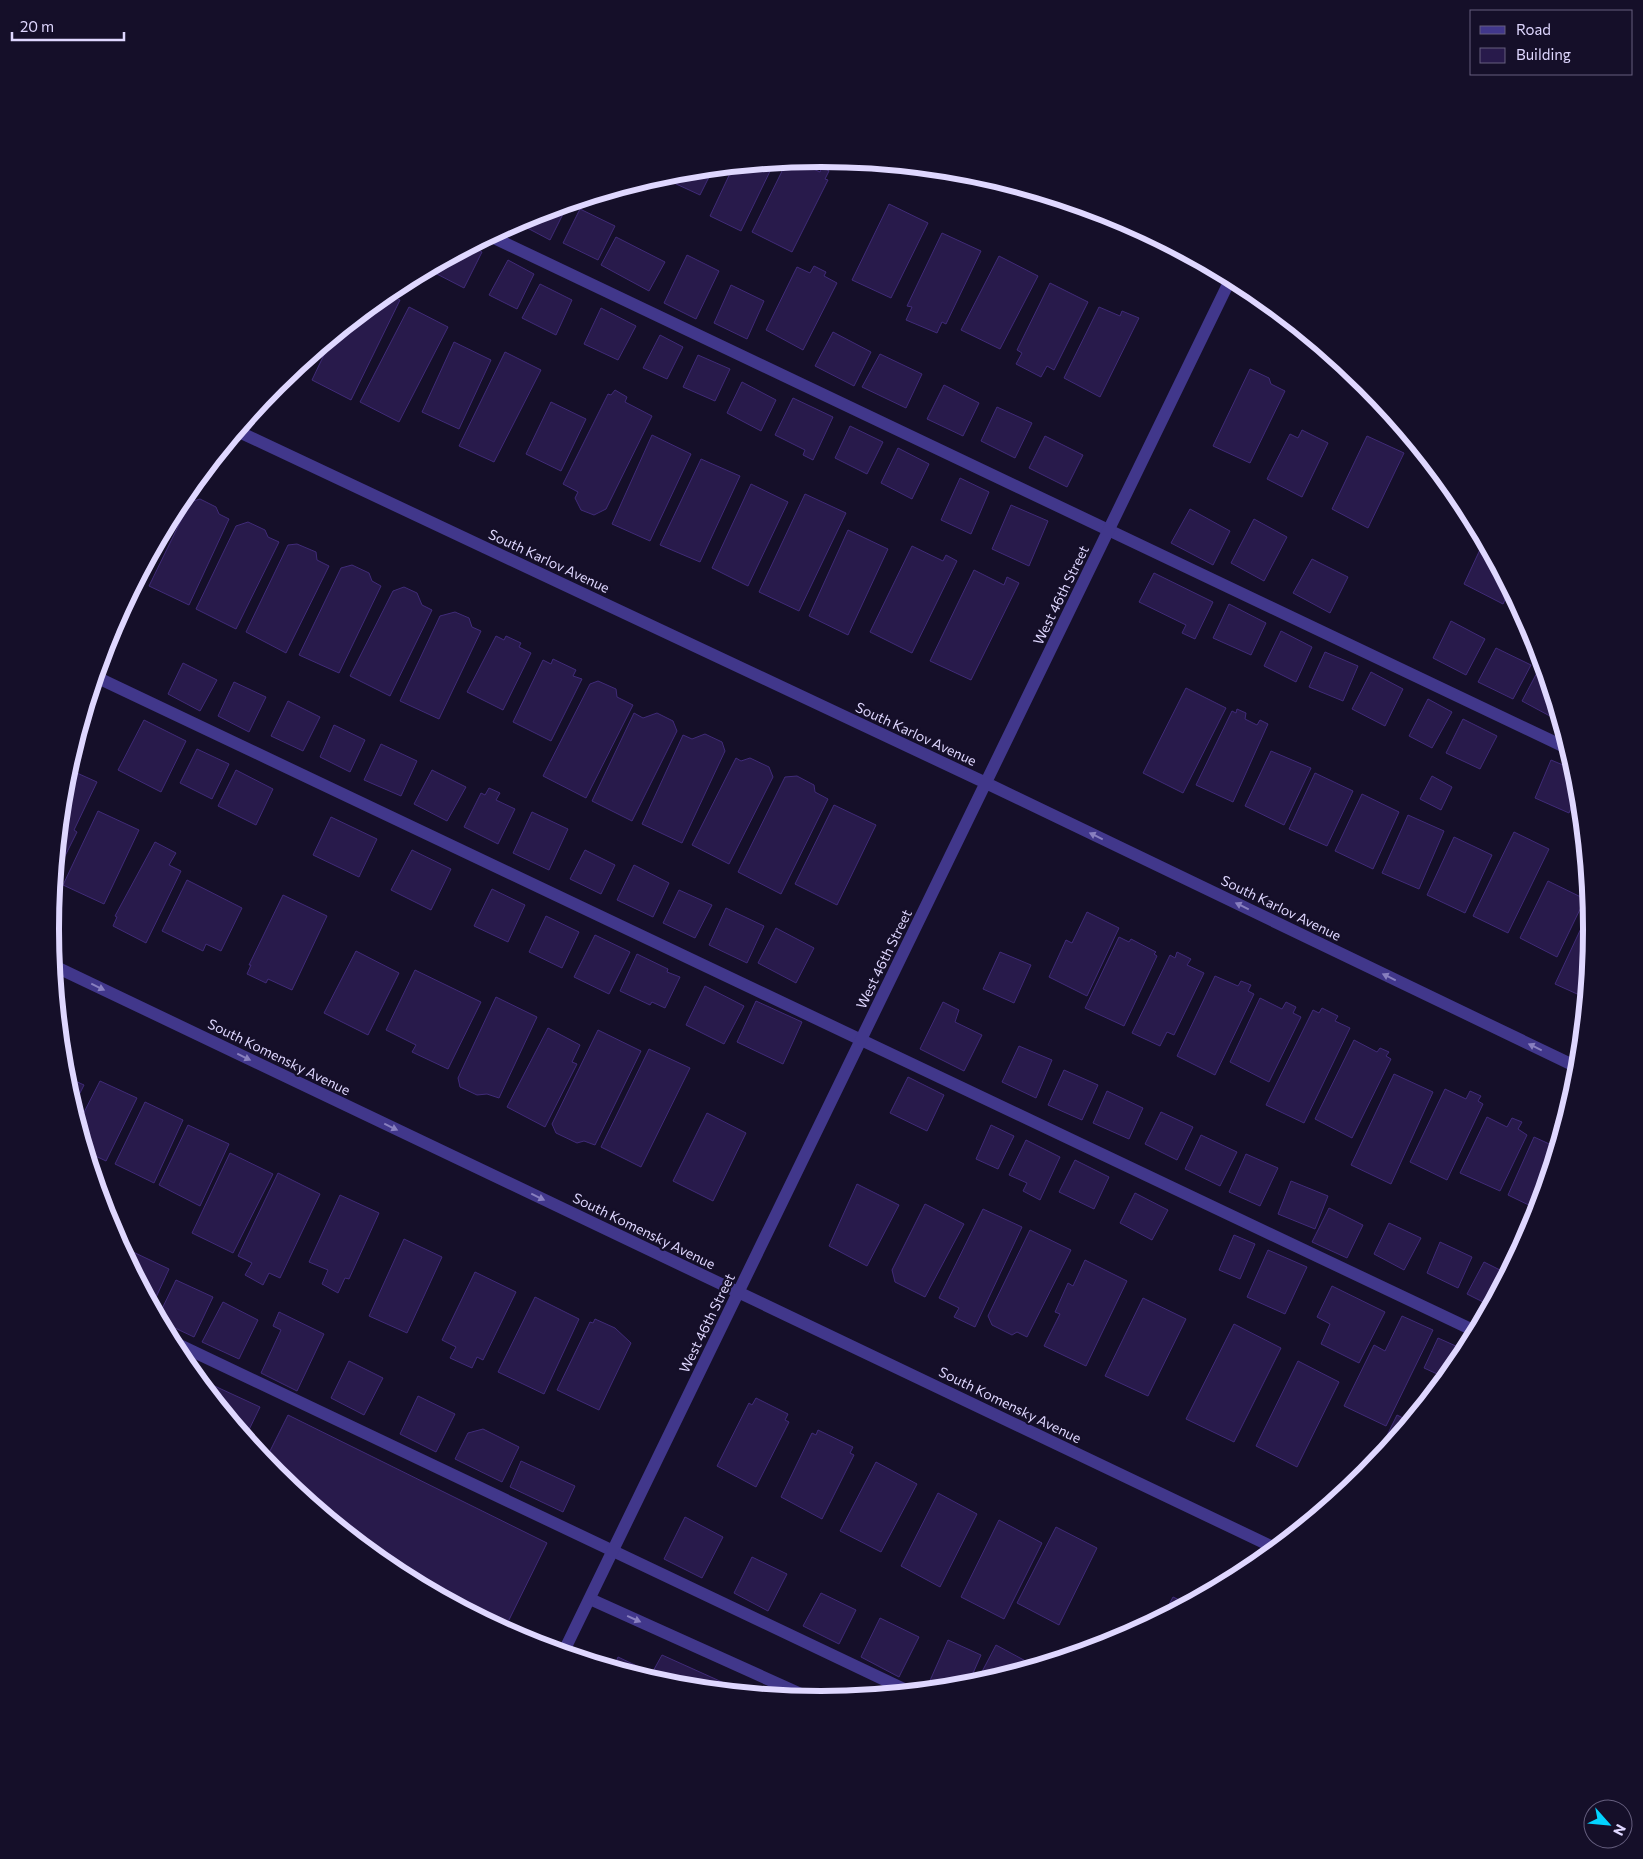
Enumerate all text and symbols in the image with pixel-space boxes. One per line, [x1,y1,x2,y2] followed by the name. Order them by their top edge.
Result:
[12,10,125,42] scale bar
[1470,10,1633,75] legend
[20,17,54,35] text: 20 m
[1516,20,1551,38] text: Road
[1516,45,1571,63] text: Building
[486,525,612,596] street label: South Karlov Avenue
[1029,542,1092,647] street label: West 46th Street
[853,698,979,769] street label: South Karlov Avenue
[1089,832,1103,840] one-way arrow
[1218,871,1344,944] street label: South Karlov Avenue
[1235,902,1249,910] one-way arrow
[852,906,915,1011] street label: West 46th Street
[1382,972,1396,980] one-way arrow
[90,983,105,991] one-way arrow
[205,1015,353,1098] street label: South Komensky Avenue
[1528,1043,1542,1051] one-way arrow
[237,1053,251,1061] one-way arrow
[384,1123,398,1131] one-way arrow
[570,1189,718,1272] street label: South Komensky Avenue
[530,1193,545,1201] one-way arrow
[675,1270,738,1375] street label: West 46th Street
[936,1363,1084,1446] street label: South Komensky Avenue
[627,1615,641,1623] one-way arrow
[1583,1799,1633,1849] north arrow
[1610,1822,1630,1839] text: N

